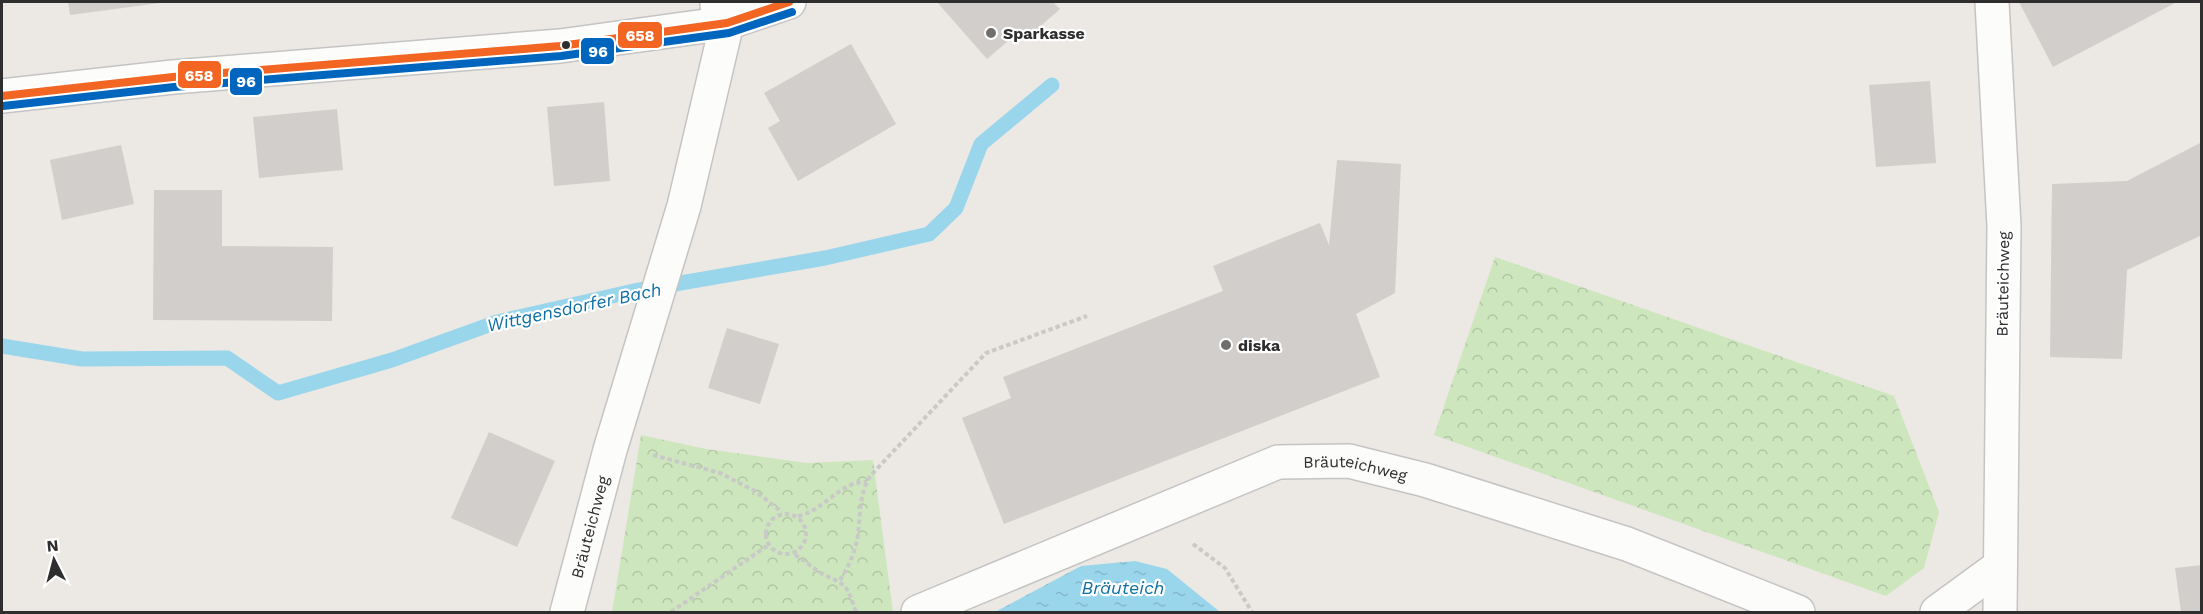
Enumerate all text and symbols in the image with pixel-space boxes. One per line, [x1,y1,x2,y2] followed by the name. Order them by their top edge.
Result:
[617,21,663,49] line badge: 658
[1003,24,1085,43] place label: Sparkasse
[625,26,655,45] text: 658
[984,26,998,40] marker: Sparkasse
[580,37,615,65] line badge: 96
[560,39,572,51] unlabelled marker
[588,42,608,61] text: 96
[177,60,222,89] line badge: 658
[184,66,214,85] text: 658
[229,67,263,96] line badge: 96
[236,72,256,91] text: 96
[1993,231,2013,337] street label: Bräuteichweg
[485,278,663,336] water label: Wittgensdorfer Bach
[1238,336,1281,355] place label: diska
[1219,338,1233,352] marker: diska
[1303,451,1410,485] street label: Bräuteichweg
[567,473,612,580] street label: Bräuteichweg
[24,530,84,590] north arrow
[46,536,59,556] text: N
[1082,577,1164,598] water label: Bräuteich

